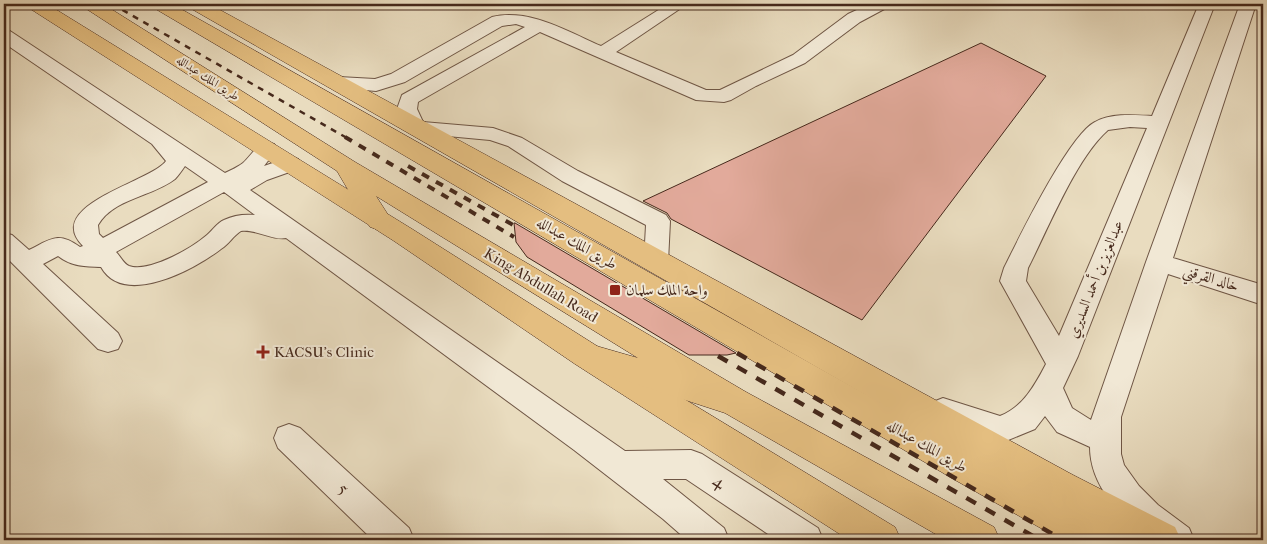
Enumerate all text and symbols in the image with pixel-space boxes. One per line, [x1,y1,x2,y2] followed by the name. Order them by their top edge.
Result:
[174,53,242,104] street label: طريق الملك عبدالله
[533,213,620,274] street label: طريق الملك عبدالله
[1061,217,1130,342] street label: عبدالعزيز بن أحمد السديري
[481,244,602,327] street label: King Abdullah Road
[1180,261,1241,300] street label: خالد القرقني
[626,281,708,299] place label: واحة الملك سلمان
[608,283,622,297] marker: واحة الملك سلمان
[274,343,374,361] place label: KACSU's Clinic
[256,345,270,359] marker: KACSU's Clinic
[883,416,970,477] street label: طريق الملك عبدالله
[709,470,730,494] street label: 4
[333,479,353,499] street label: 5

